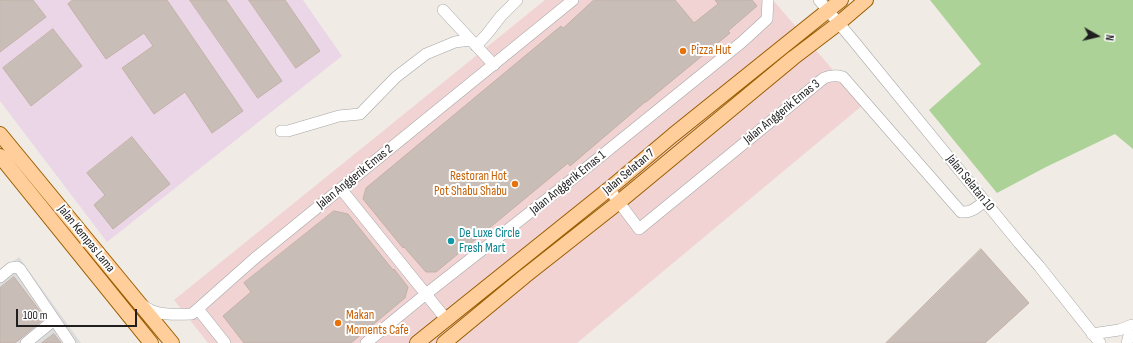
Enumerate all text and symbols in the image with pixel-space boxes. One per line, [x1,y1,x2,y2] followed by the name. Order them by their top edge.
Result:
[1077,16,1117,56] north arrow
[1103,34,1116,42] text: N
[691,43,731,59] place label: Pizza Hut
[678,46,688,56] marker: Pizza Hut
[741,76,823,148] street label: Jalan Anggerik Emas 3
[314,141,396,213] street label: Jalan Anggerik Emas 2
[600,146,658,198] street label: Jalan Selatan 7
[527,148,609,218] street label: Jalan Anggerik Emas 1
[943,152,997,214] street label: Jalan Selatan 10
[434,169,507,200] place label: Restoran Hot Pot Shabu Shabu
[510,179,520,189] marker: Restoran Hot Pot Shabu Shabu
[54,202,118,276] street label: Jalan Kempas Lama
[459,226,520,257] place label: De Luxe Circle Fresh Mart
[446,236,456,246] marker: De Luxe Circle Fresh Mart
[18,301,139,327] scale bar
[23,308,48,323] text: 100 m
[346,308,409,339] place label: Makan Moments Cafe
[333,318,343,328] marker: Makan Moments Cafe

